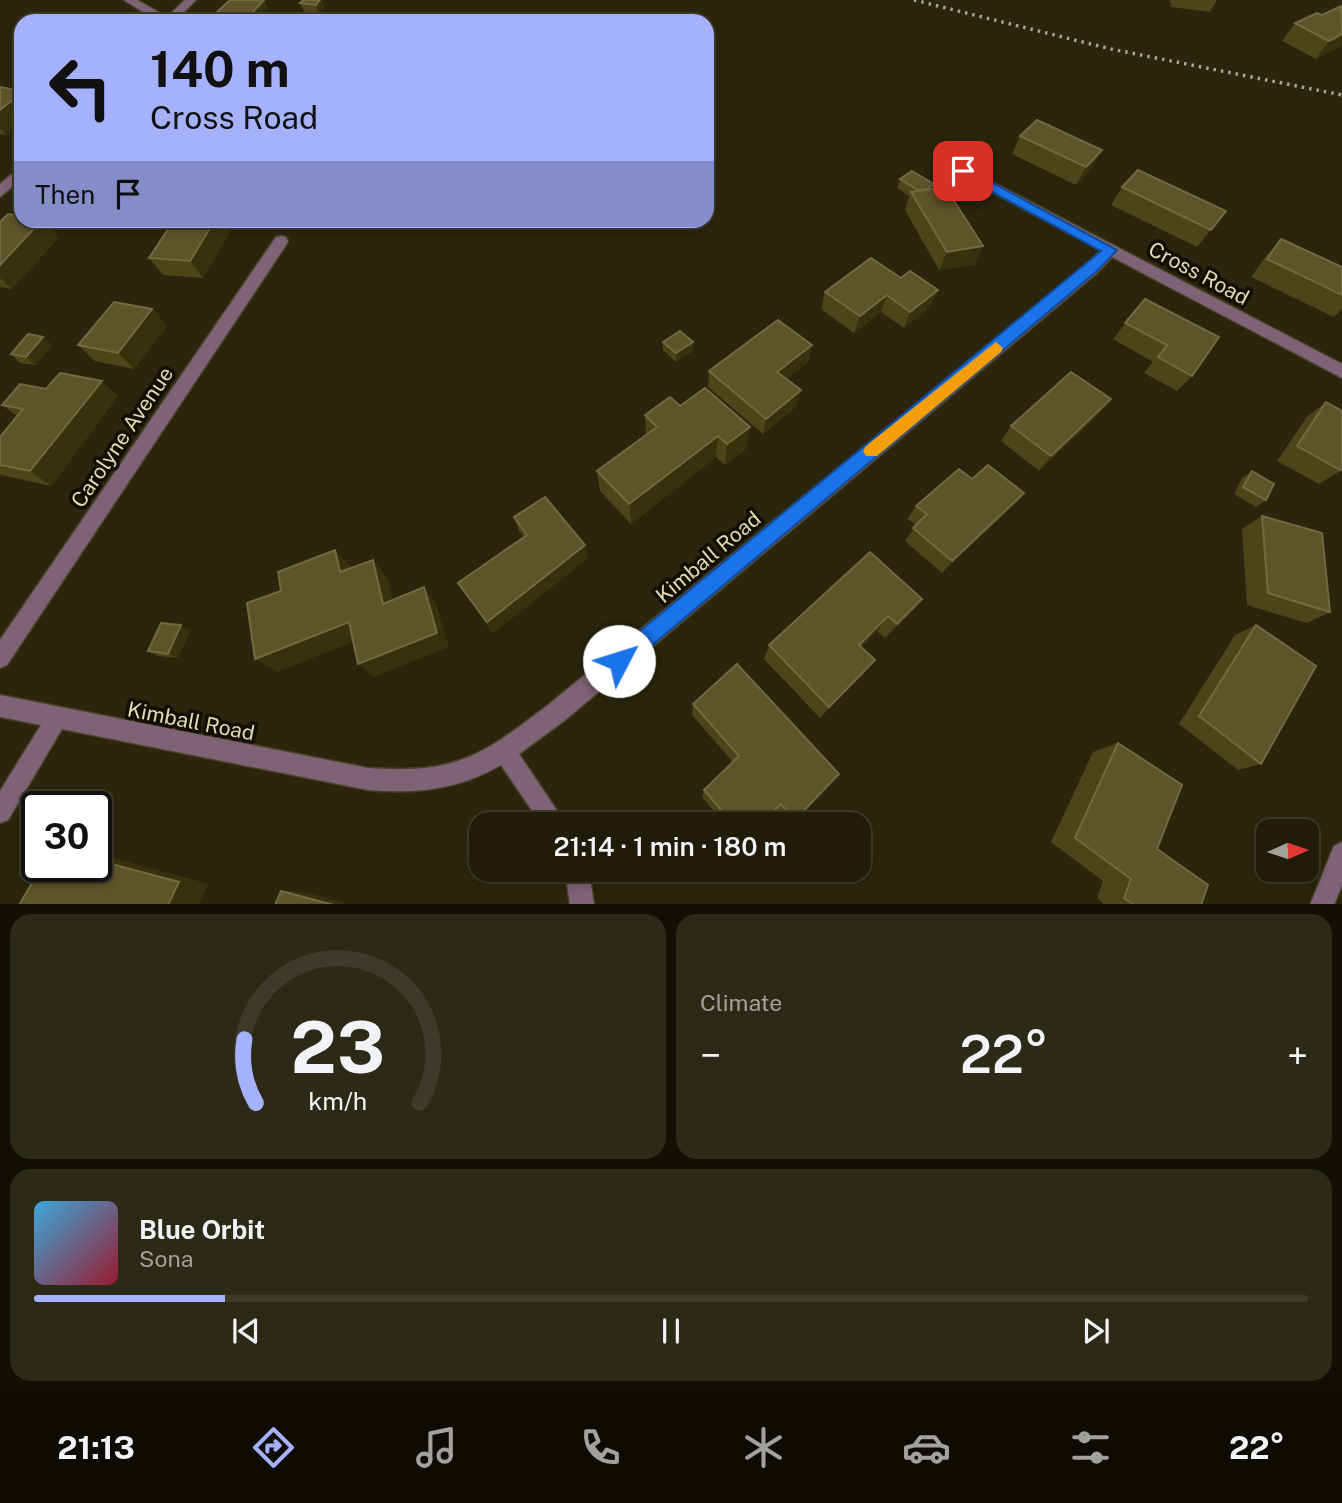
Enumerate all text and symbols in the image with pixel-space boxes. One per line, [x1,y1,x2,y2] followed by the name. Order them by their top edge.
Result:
[150,40,290,98] text: 140 m
[35,42,126,133] icon: left
[150,99,318,136] text: Cross Road
[933,141,993,201] pin
[944,152,982,190] icon: arrive
[109,175,147,213] icon: arrive
[35,179,95,210] text: Then
[1144,236,1254,310] street label: Cross Road
[66,362,178,512] street label: Carolyne Avenue
[651,506,765,608] street label: Kimball Road
[582,624,656,698] position arrow
[125,696,257,746] street label: Kimball Road
[21,791,112,882] speed limit sign: 30
[1256,819,1320,882] north arrow
[1256,819,1319,882] map controls
[553,831,787,862] text: 21:14 · 1 min · 180 m
[700,989,782,1016] text: Climate
[291,1004,385,1089] text: 23
[960,1024,1048,1085] text: 22°
[700,1033,721,1078] text: −
[1287,1033,1308,1078] text: +
[309,1085,367,1115] text: km/h
[139,1214,265,1245] text: Blue Orbit
[139,1245,193,1272] text: Sona
[227,1312,265,1350] icon: previous
[652,1312,690,1350] icon: pause
[1077,1312,1115,1350] icon: next
[249,1423,298,1472] icon: directions
[412,1423,461,1472] icon: music
[576,1423,625,1472] icon: phone
[739,1423,788,1472] icon: climate
[902,1423,951,1472] icon: car
[1066,1423,1115,1472] icon: filters
[57,1429,135,1466] text: 21:13
[1229,1429,1285,1466] text: 22°

